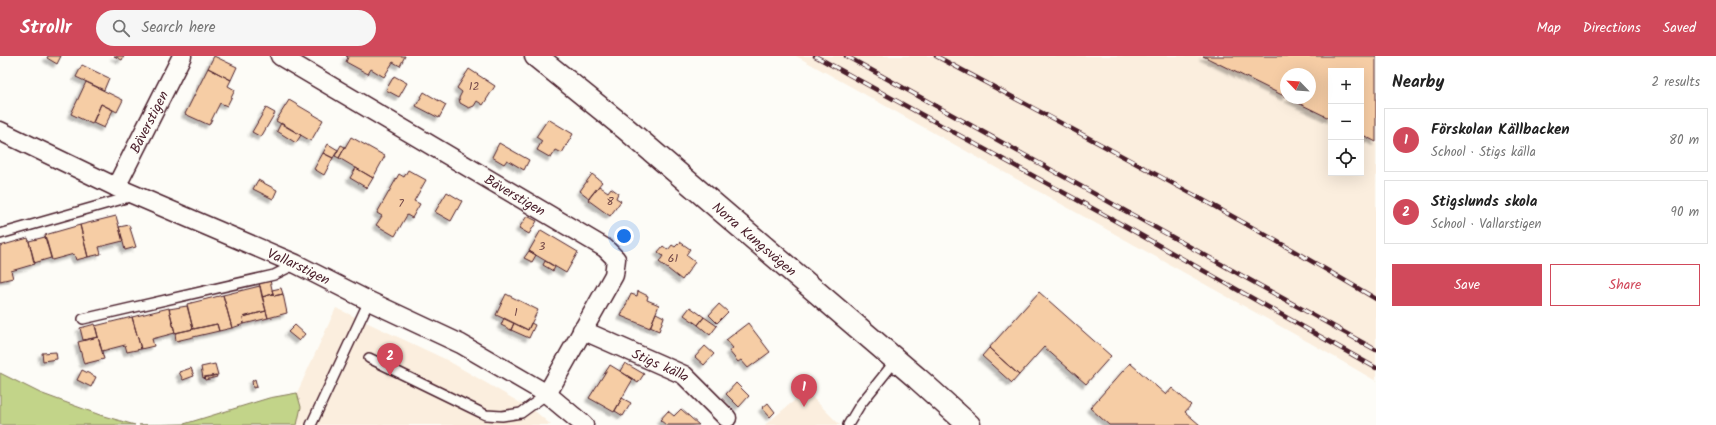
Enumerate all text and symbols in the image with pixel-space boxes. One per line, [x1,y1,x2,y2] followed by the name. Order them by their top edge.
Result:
[96,10,376,46] search box
[20,13,72,43] text: Strollr
[142,16,216,40] text: Search here
[110,17,132,39] icon: search
[1536,17,1561,39] text: Map
[1583,17,1641,39] text: Directions
[1663,17,1696,39] text: Saved
[1280,68,1316,104] north arrow
[1328,68,1364,176] map controls
[1328,68,1364,104] button: +
[1392,69,1444,96] text: Nearby
[1652,72,1700,93] text: 2 results
[469,77,479,96] house number: 12
[125,87,175,157] street label: Bäverstigen
[1328,104,1364,140] button: −
[1431,118,1570,142] text: Förskolan Källbacken
[1404,130,1408,151] text: 1
[1669,130,1699,151] text: 80 m
[1328,140,1364,176] button: locate
[1431,142,1536,163] text: School · Stigs källa
[480,169,549,222] street label: Bäverstigen
[1431,190,1538,214] text: Stigslunds skola
[606,192,614,211] house number: 8
[398,194,404,213] house number: 7
[707,197,801,282] street label: Norra Kungsvägen
[1402,202,1410,223] text: 2
[1671,202,1699,223] text: 90 m
[1431,214,1542,235] text: School · Vallarstigen
[614,226,634,246] your location
[539,237,546,256] house number: 3
[263,243,334,291] street label: Vallarstigen
[668,249,678,268] house number: 61
[1392,264,1542,306] button: Save
[1550,264,1700,306] button: Share
[514,303,518,322] house number: 1
[377,343,403,376] pin: 2
[628,343,695,387] street label: Stigs källa
[791,374,817,407] pin: 1

